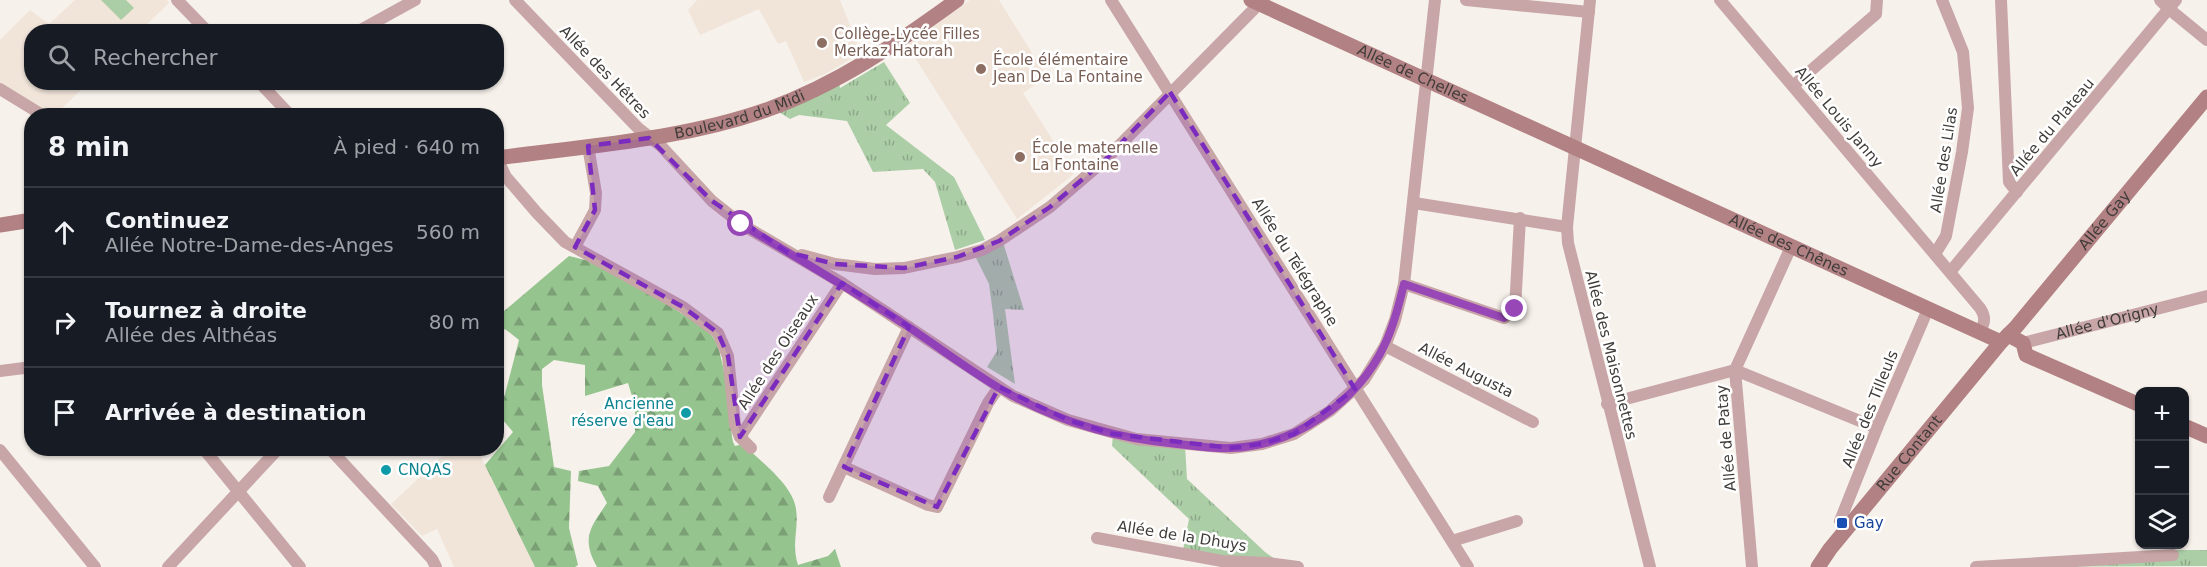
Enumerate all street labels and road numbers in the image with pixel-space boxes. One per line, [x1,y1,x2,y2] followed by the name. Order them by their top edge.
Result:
[556,22,654,122] street label: Allée des Hêtres
[1355,41,1471,107] street label: Allée de Chelles
[1791,63,1887,171] street label: Allée Louis Janny
[2006,75,2098,179] street label: Allée du Plateau
[673,87,808,143] street label: Boulevard du Midi
[1927,106,1961,214] street label: Allée des Lilas
[2075,187,2134,254] street label: Allée Gay
[1248,194,1342,330] street label: Allée du Télégraphe
[1726,210,1851,280] street label: Allée des Chênes
[1581,269,1641,442] street label: Allée des Maisonnettes
[734,291,822,413] street label: Allée des Oiseaux
[2054,300,2161,343] street label: Allée d'Origny
[1416,338,1516,402] street label: Allée Augusta
[1838,347,1902,470] street label: Allée des Tilleuls
[1712,384,1740,492] street label: Allée de Patay
[1873,411,1946,495] street label: Rue Contant
[1116,517,1248,555] street label: Allée de la Dhuys

